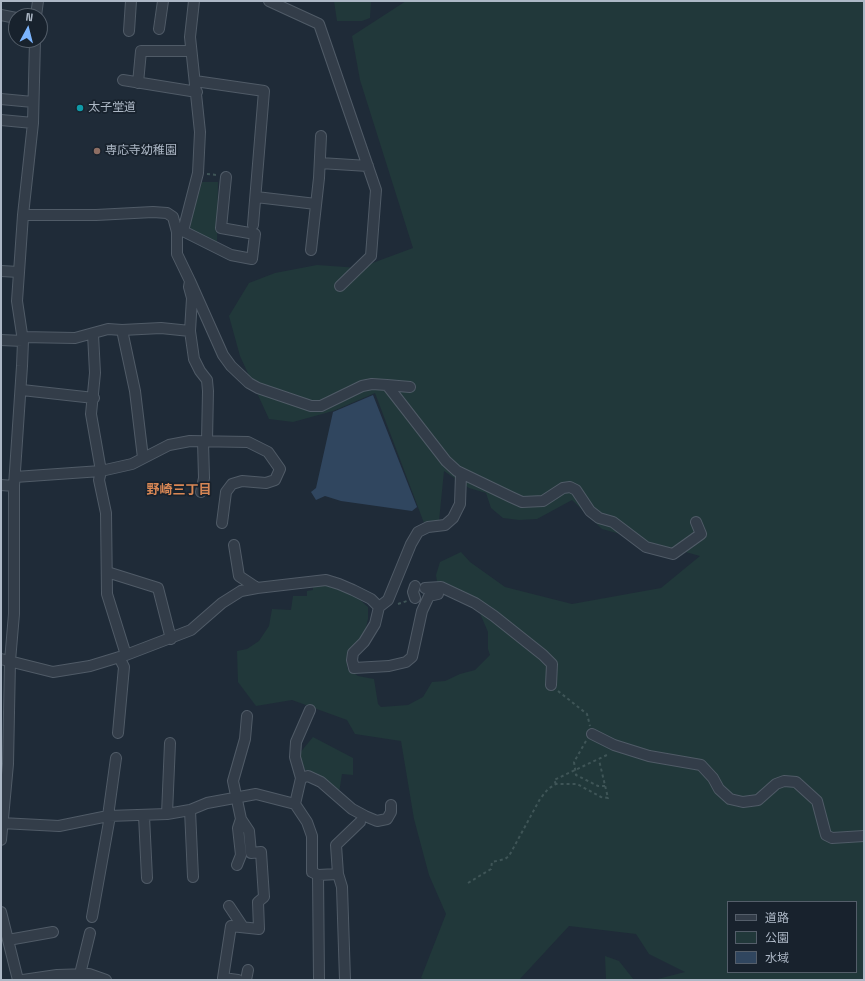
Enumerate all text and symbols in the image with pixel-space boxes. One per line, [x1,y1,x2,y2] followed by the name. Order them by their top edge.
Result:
[8,8,48,48] north arrow
[25,10,34,24] text: N
[88,101,136,115] place label: 太子堂道
[75,103,85,113] marker: 太子堂道
[105,144,177,158] place label: 専応寺幼稚園
[92,146,102,156] marker: 専応寺幼稚園
[147,482,211,498] district label: 野崎三丁目
[727,901,857,973] legend
[765,910,789,926] text: 道路
[765,930,789,946] text: 公園
[765,950,789,966] text: 水域

